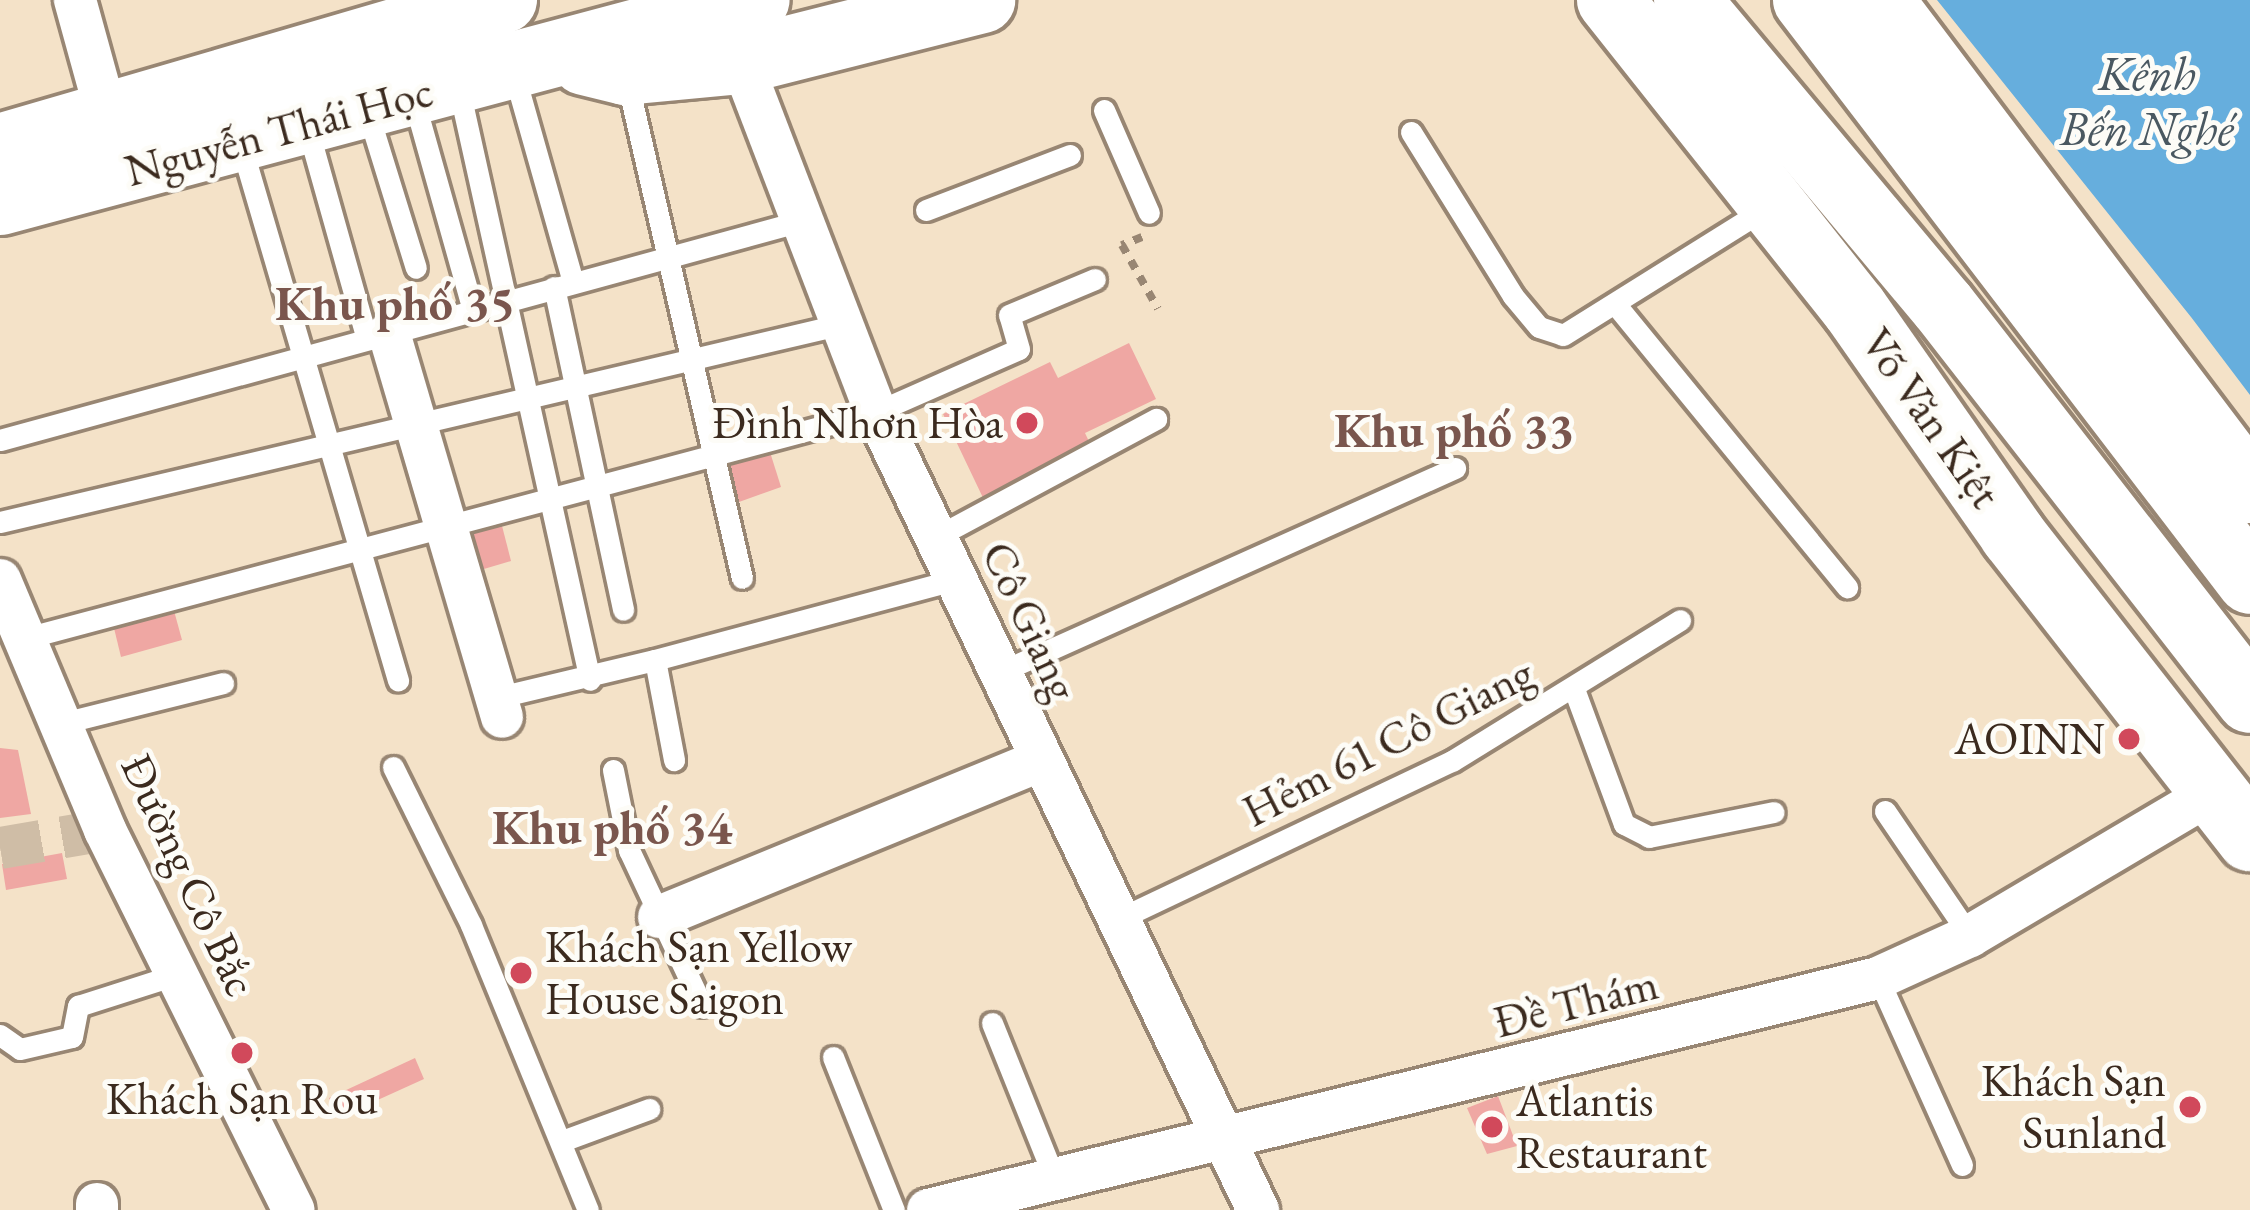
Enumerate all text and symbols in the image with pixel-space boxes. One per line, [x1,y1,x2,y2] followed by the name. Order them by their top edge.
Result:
[2060,44,2234,157] water label: Kênh Bến Nghé
[119,64,439,198] street label: Nguyễn Thái Học
[275,275,515,333] district label: Khu phố 35
[1850,318,2012,518] street label: Võ Văn Kiệt
[712,396,1003,450] place label: Đình Nhơn Hòa
[1334,402,1574,460] district label: Khu phố 33
[1014,410,1040,436] marker: Đình Nhơn Hòa
[970,533,1090,709] street label: Cô Giang
[1234,646,1542,838] street label: Hẻm 61 Cô Giang
[1954,712,2105,766] place label: AOINN
[2116,726,2142,752] marker: AOINN
[110,746,268,1004] street label: Đường Cô Bắc
[492,799,732,857] district label: Khu phố 34
[545,920,852,1026] place label: Khách Sạn Yellow House Saigon
[1489,957,1663,1049] street label: Ðề Thám
[508,960,534,986] marker: Khách Sạn Yellow House Saigon
[229,1040,255,1066] marker: Khách Sạn Rou
[1981,1054,2166,1160] place label: Khách Sạn Sunland
[106,1072,378,1126] place label: Khách Sạn Rou
[1516,1074,1707,1180] place label: Atlantis Restaurant
[2177,1094,2203,1120] marker: Khách Sạn Sunland
[1479,1114,1505,1140] marker: Atlantis Restaurant

